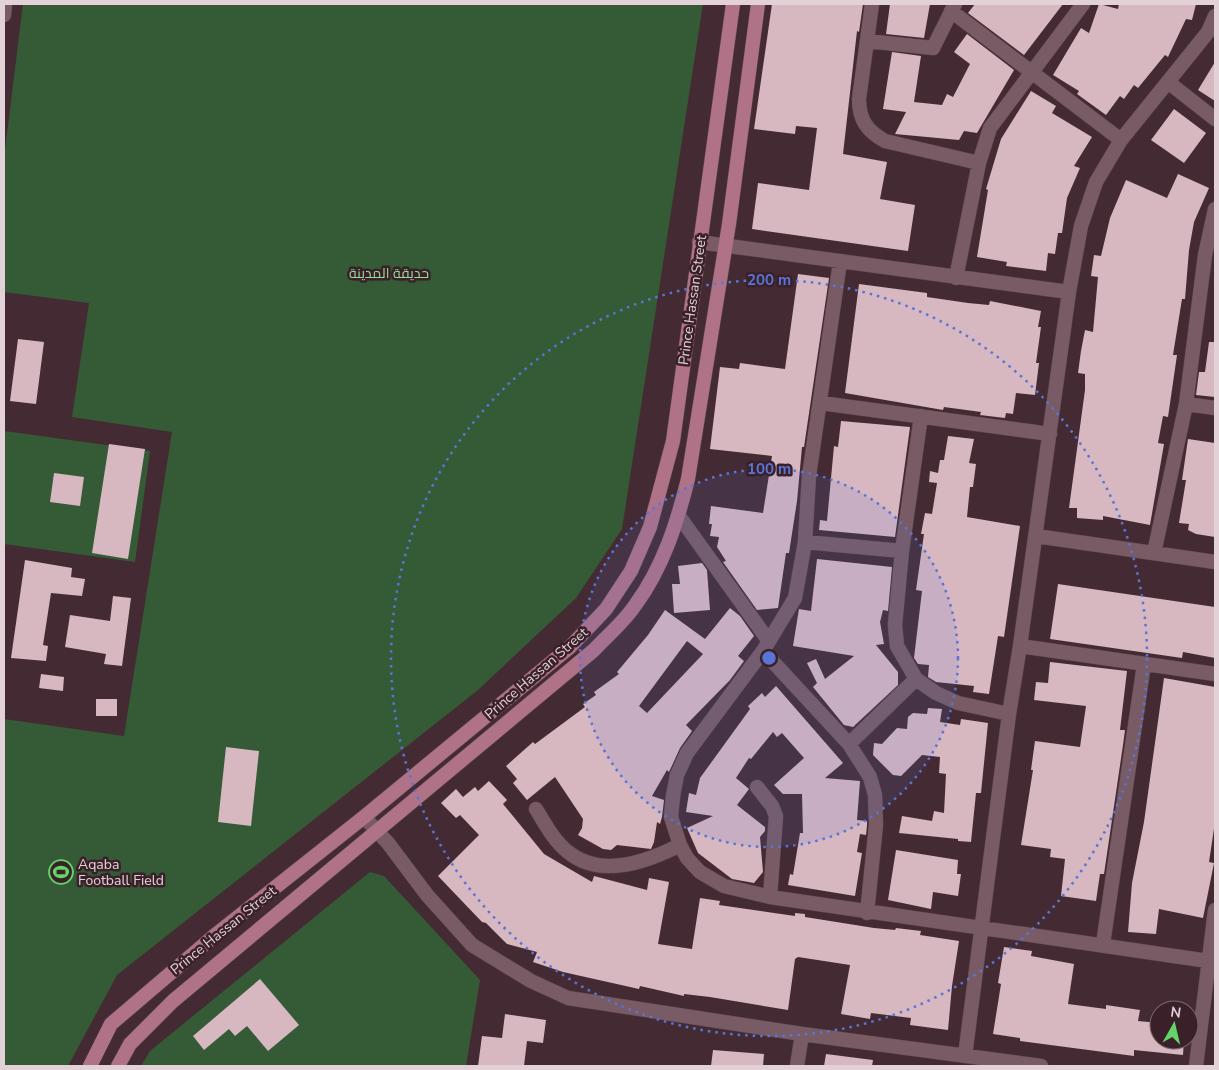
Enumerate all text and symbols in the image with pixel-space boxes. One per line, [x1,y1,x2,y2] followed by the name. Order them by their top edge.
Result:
[674,234,711,366] street label: Prince Hassan Street
[349,264,429,283] park label: حديقة المدينة
[747,270,791,290] text: 200 m
[747,459,791,479] text: 100 m
[481,623,592,724] street label: Prince Hassan Street
[760,649,778,667] centre of rings
[78,855,164,890] place label: Aqaba Football Field
[48,859,74,885] sports icon: Aqaba Football Field
[166,882,280,979] street label: Prince Hassan Street
[1149,1000,1199,1050] north arrow
[1169,1002,1182,1023] text: N

